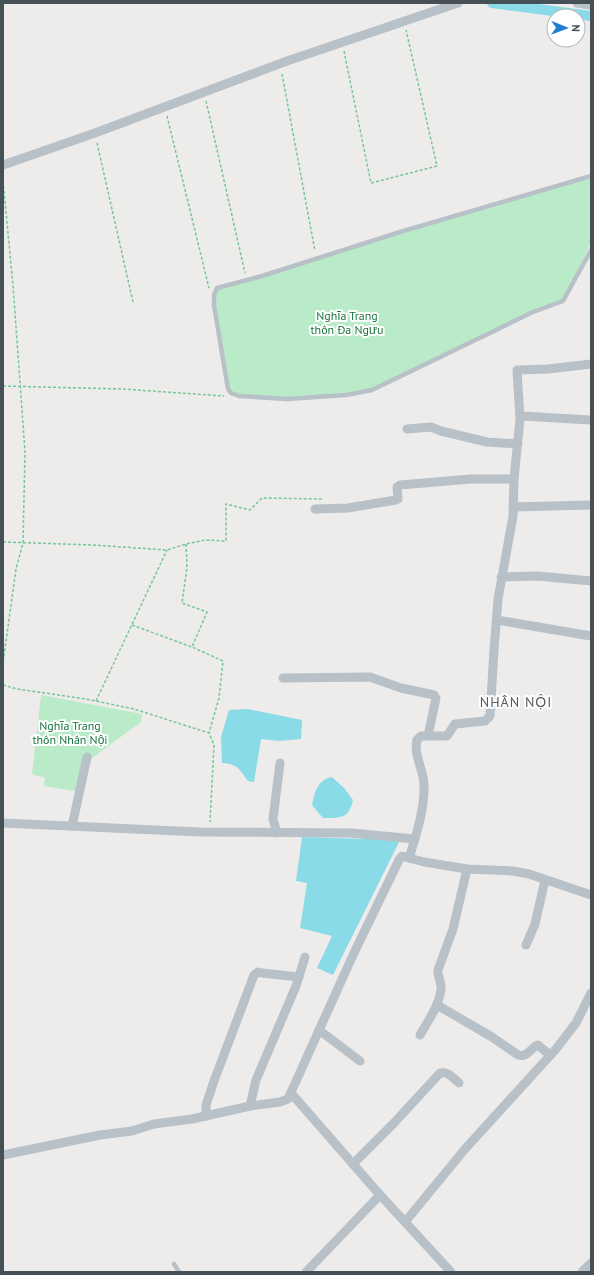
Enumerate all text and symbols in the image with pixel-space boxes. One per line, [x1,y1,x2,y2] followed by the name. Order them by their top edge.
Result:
[546,8,586,48] north arrow
[569,24,583,32] text: N
[311,308,383,337] park label: Nghĩa Trang thôn Đa Ngưu
[480,693,552,711] district label: NHÂN NỘI
[32,718,108,747] park label: Nghĩa Trang thôn Nhân Nội

